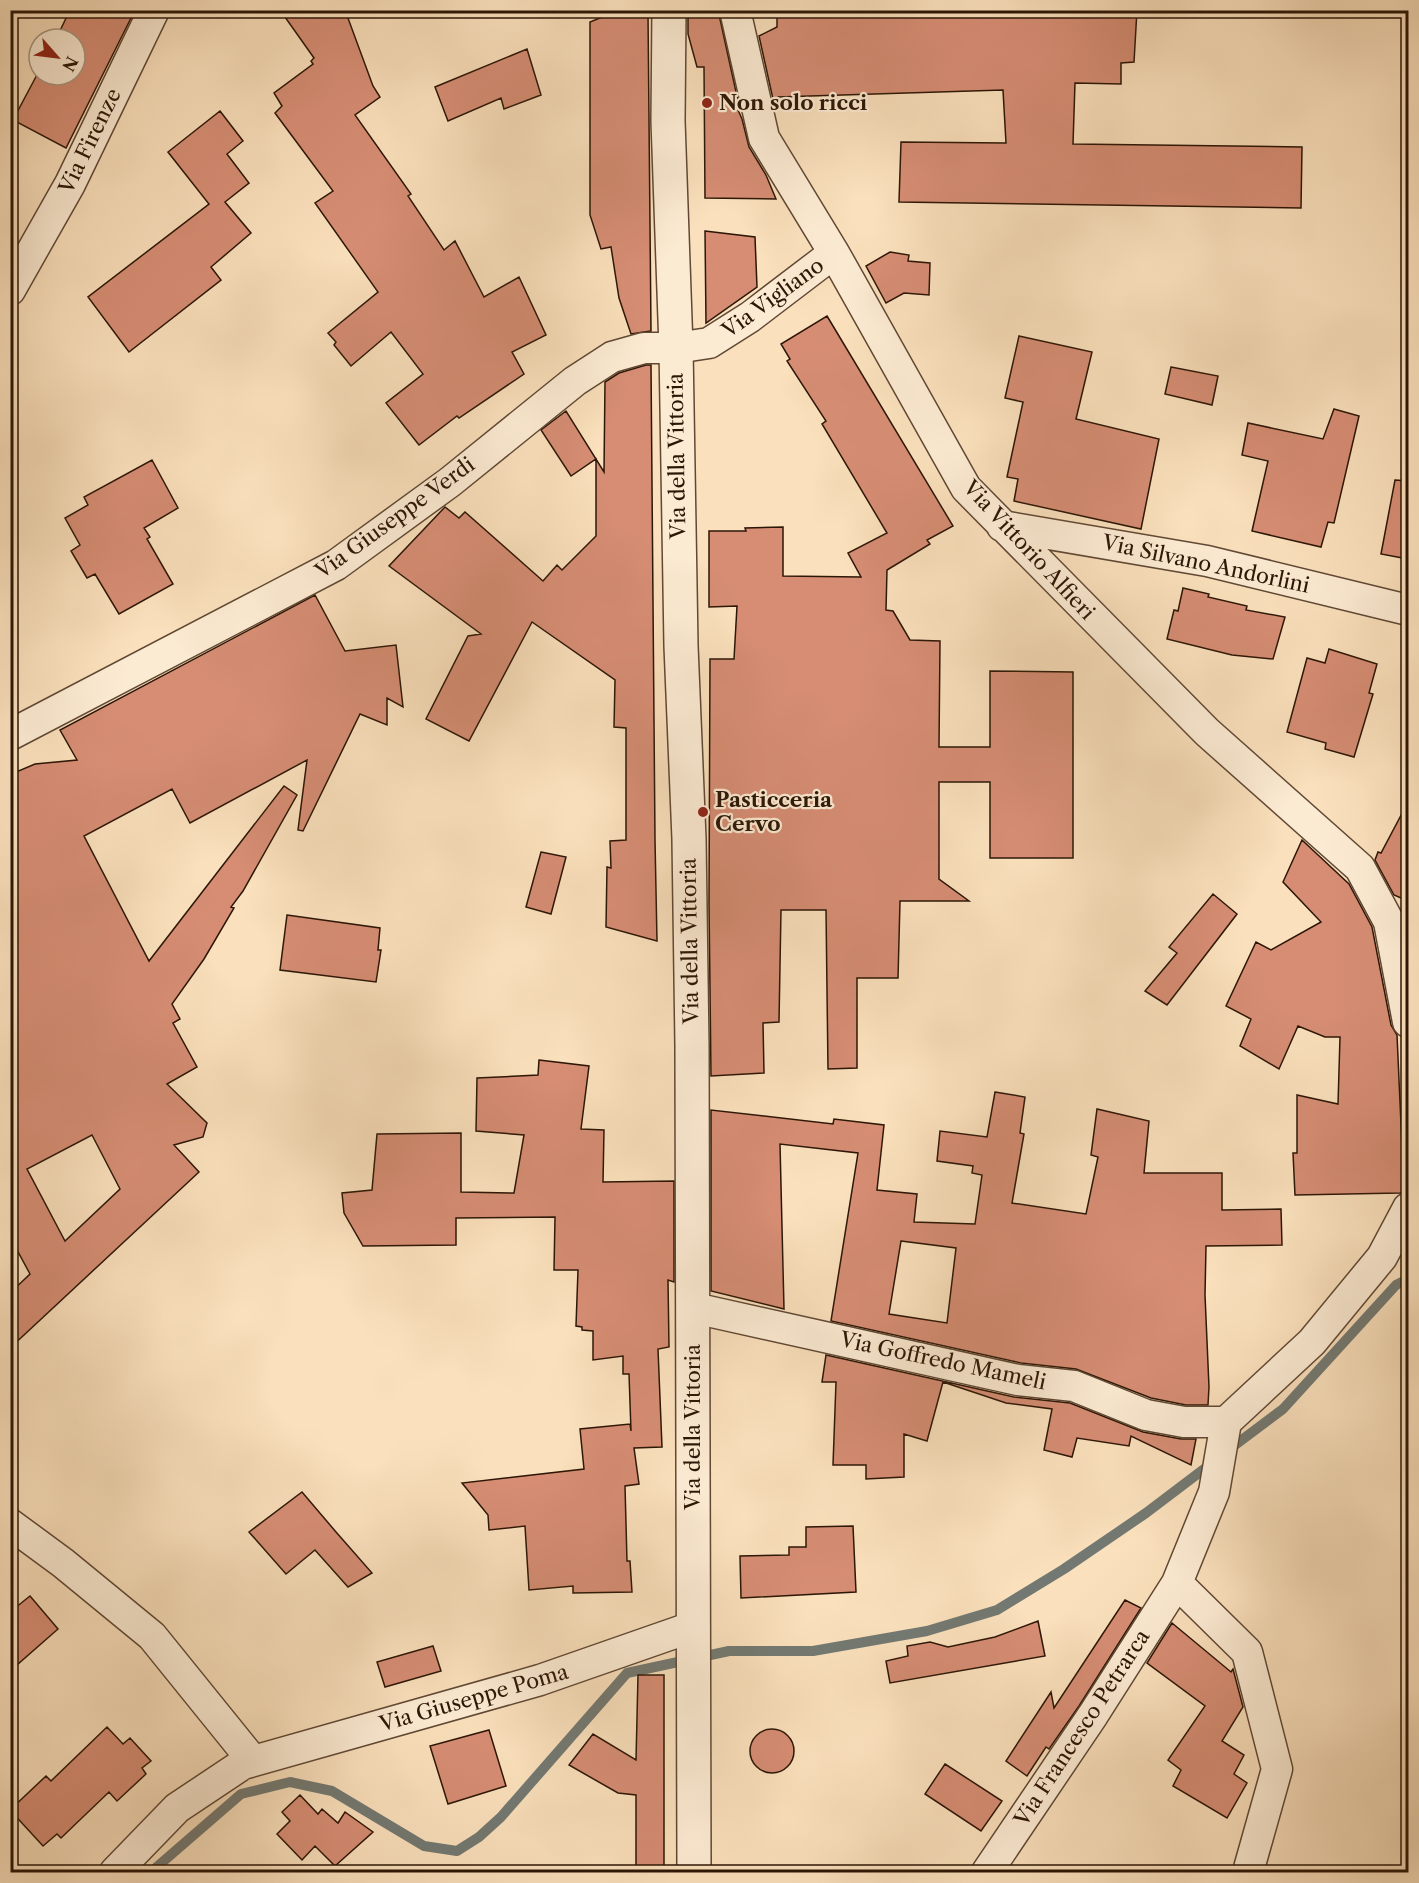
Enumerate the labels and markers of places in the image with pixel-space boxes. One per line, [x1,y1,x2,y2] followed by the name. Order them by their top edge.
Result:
[719,90,868,115] place label: Non solo ricci
[700,96,714,110] marker: Non solo ricci
[715,787,833,836] place label: Pasticceria Cervo
[696,805,710,819] marker: Pasticceria Cervo

